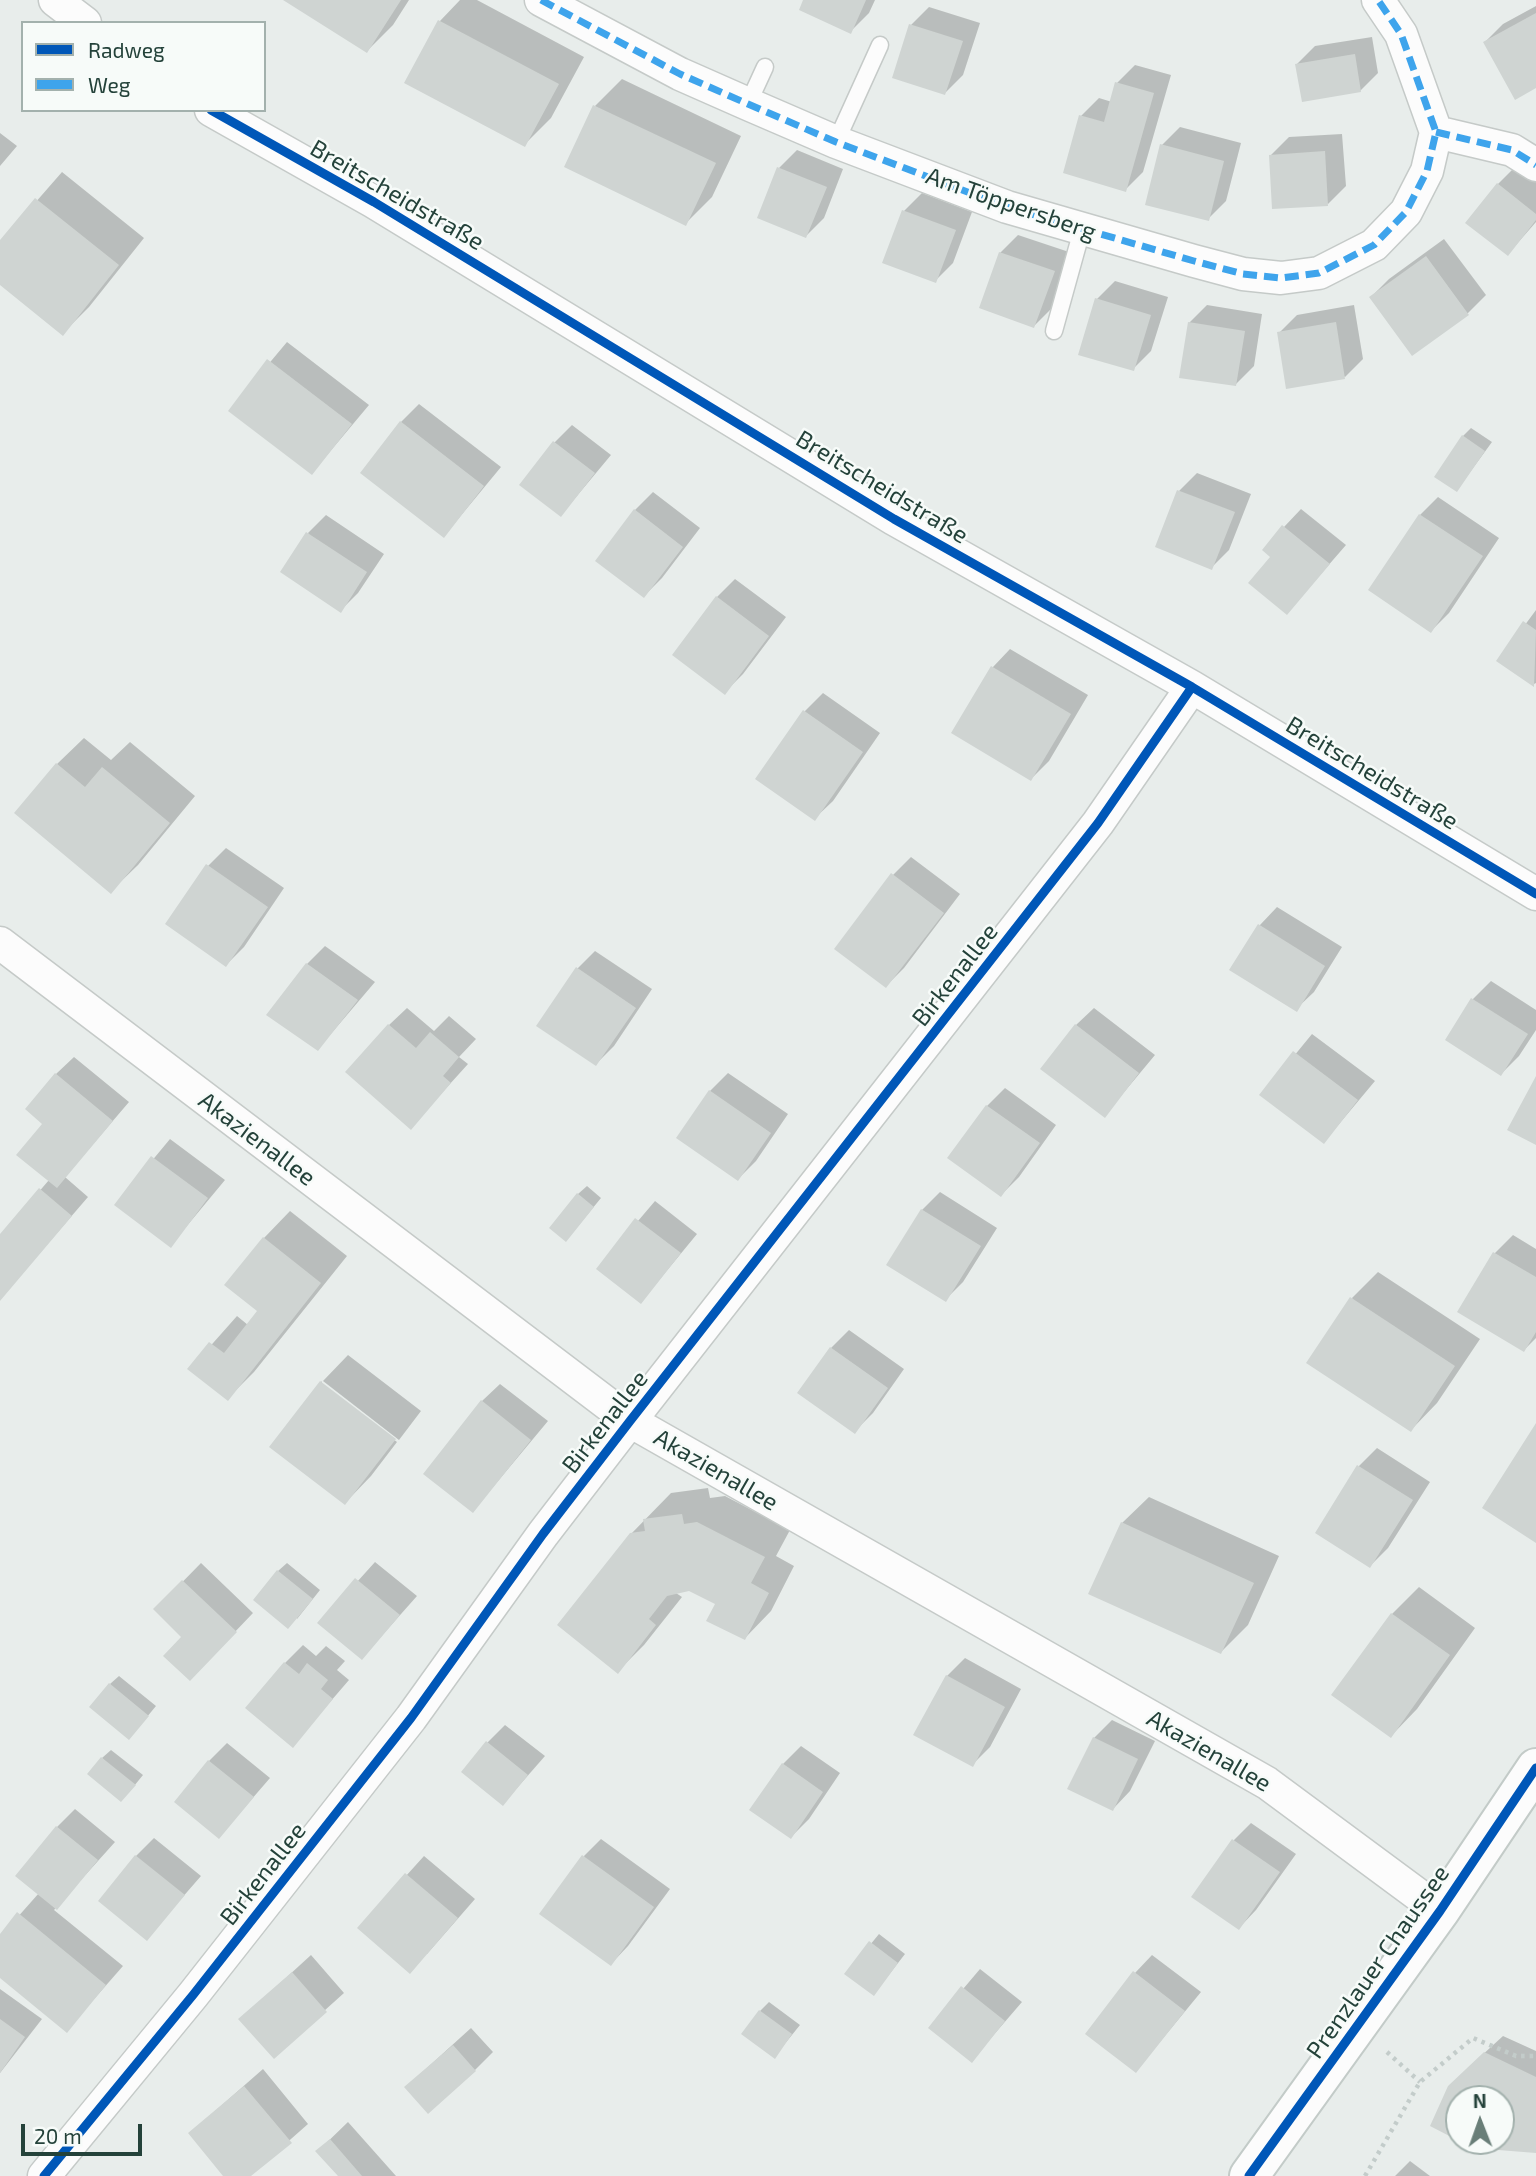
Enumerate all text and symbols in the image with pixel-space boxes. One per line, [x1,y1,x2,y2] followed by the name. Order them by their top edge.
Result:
[21,21,266,112] legend
[88,37,165,62] text: Radweg
[88,72,131,97] text: Weg
[305,134,489,256] street label: Breitscheidstraße
[922,161,1100,247] street label: Am Töppersberg
[791,424,973,550] street label: Breitscheidstraße
[1281,710,1463,836] street label: Breitscheidstraße
[906,918,1004,1032] street label: Birkenallee
[193,1086,321,1192] street label: Akazienallee
[556,1365,654,1479] street label: Birkenallee
[649,1423,783,1517] street label: Akazienallee
[1142,1704,1276,1798] street label: Akazienallee
[214,1817,312,1931] street label: Birkenallee
[1301,1860,1455,2064] street label: Prenzlauer Chaussee
[1445,2085,1515,2155] north arrow
[1473,2089,1487,2112] text: N
[24,2110,145,2154] scale bar
[34,2123,82,2148] text: 20 m

